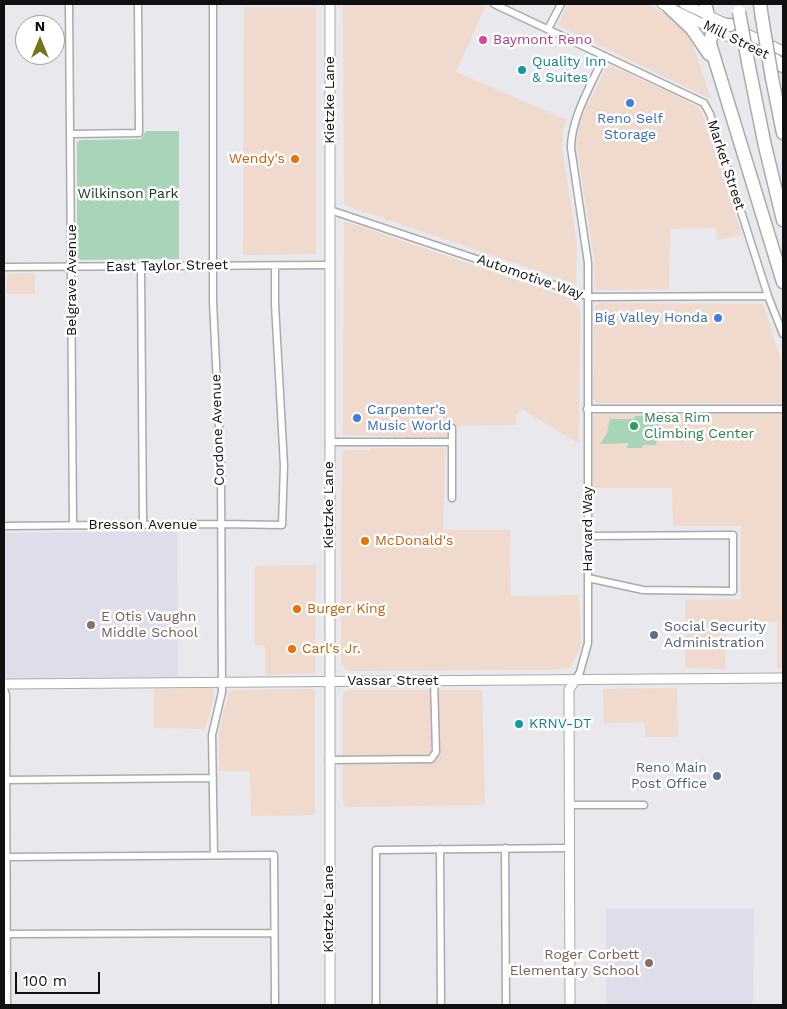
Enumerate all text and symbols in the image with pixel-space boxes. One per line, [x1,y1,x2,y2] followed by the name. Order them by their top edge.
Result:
[15,15,65,65] north arrow
[700,17,772,63] street label: Mill Street
[35,18,45,34] text: N
[493,32,592,48] place label: Baymont Reno
[477,34,489,46] marker: Baymont Reno
[532,54,606,86] place label: Quality Inn & Suites
[322,56,338,144] street label: Kietzke Lane
[516,64,528,76] marker: Quality Inn & Suites
[624,97,636,109] marker: Reno Self Storage
[597,111,663,144] place label: Reno Self Storage
[704,118,748,212] street label: Market Street
[229,151,285,167] place label: Wendy's
[289,153,301,165] marker: Wendy's
[77,186,179,202] park label: Wilkinson Park
[64,224,80,336] street label: Belgrave Avenue
[475,251,585,303] street label: Automotive Way
[106,257,228,275] street label: East Taylor Street
[595,310,708,326] place label: Big Valley Honda
[712,312,724,324] marker: Big Valley Honda
[208,374,228,486] street label: Cordone Avenue
[367,402,451,434] place label: Carpenter's Music World
[644,410,754,442] place label: Mesa Rim Climbing Center
[351,412,363,424] marker: Carpenter's Music World
[628,420,640,432] marker: Mesa Rim Climbing Center
[321,461,337,549] street label: Kietzke Lane
[580,486,596,572] street label: Harvard Way
[89,517,197,533] street label: Bresson Avenue
[375,533,453,549] place label: McDonald's
[359,535,371,547] marker: McDonald's
[307,601,385,617] place label: Burger King
[291,603,303,615] marker: Burger King
[101,609,198,642] place label: E Otis Vaughn Middle School
[85,619,97,631] marker: E Otis Vaughn Middle School
[664,619,766,652] place label: Social Security Administration
[648,629,660,641] marker: Social Security Administration
[302,641,361,657] place label: Carl's Jr.
[286,643,298,655] marker: Carl's Jr.
[347,673,439,689] street label: Vassar Street
[529,716,591,732] place label: KRNV-DT
[513,718,525,730] marker: KRNV-DT
[631,760,707,792] place label: Reno Main Post Office
[711,770,723,782] marker: Reno Main Post Office
[321,865,337,953] street label: Kietzke Lane
[510,947,639,980] place label: Roger Corbett Elementary School
[643,957,655,969] marker: Roger Corbett Elementary School
[18,962,102,994] scale bar
[23,972,67,990] text: 100 m

